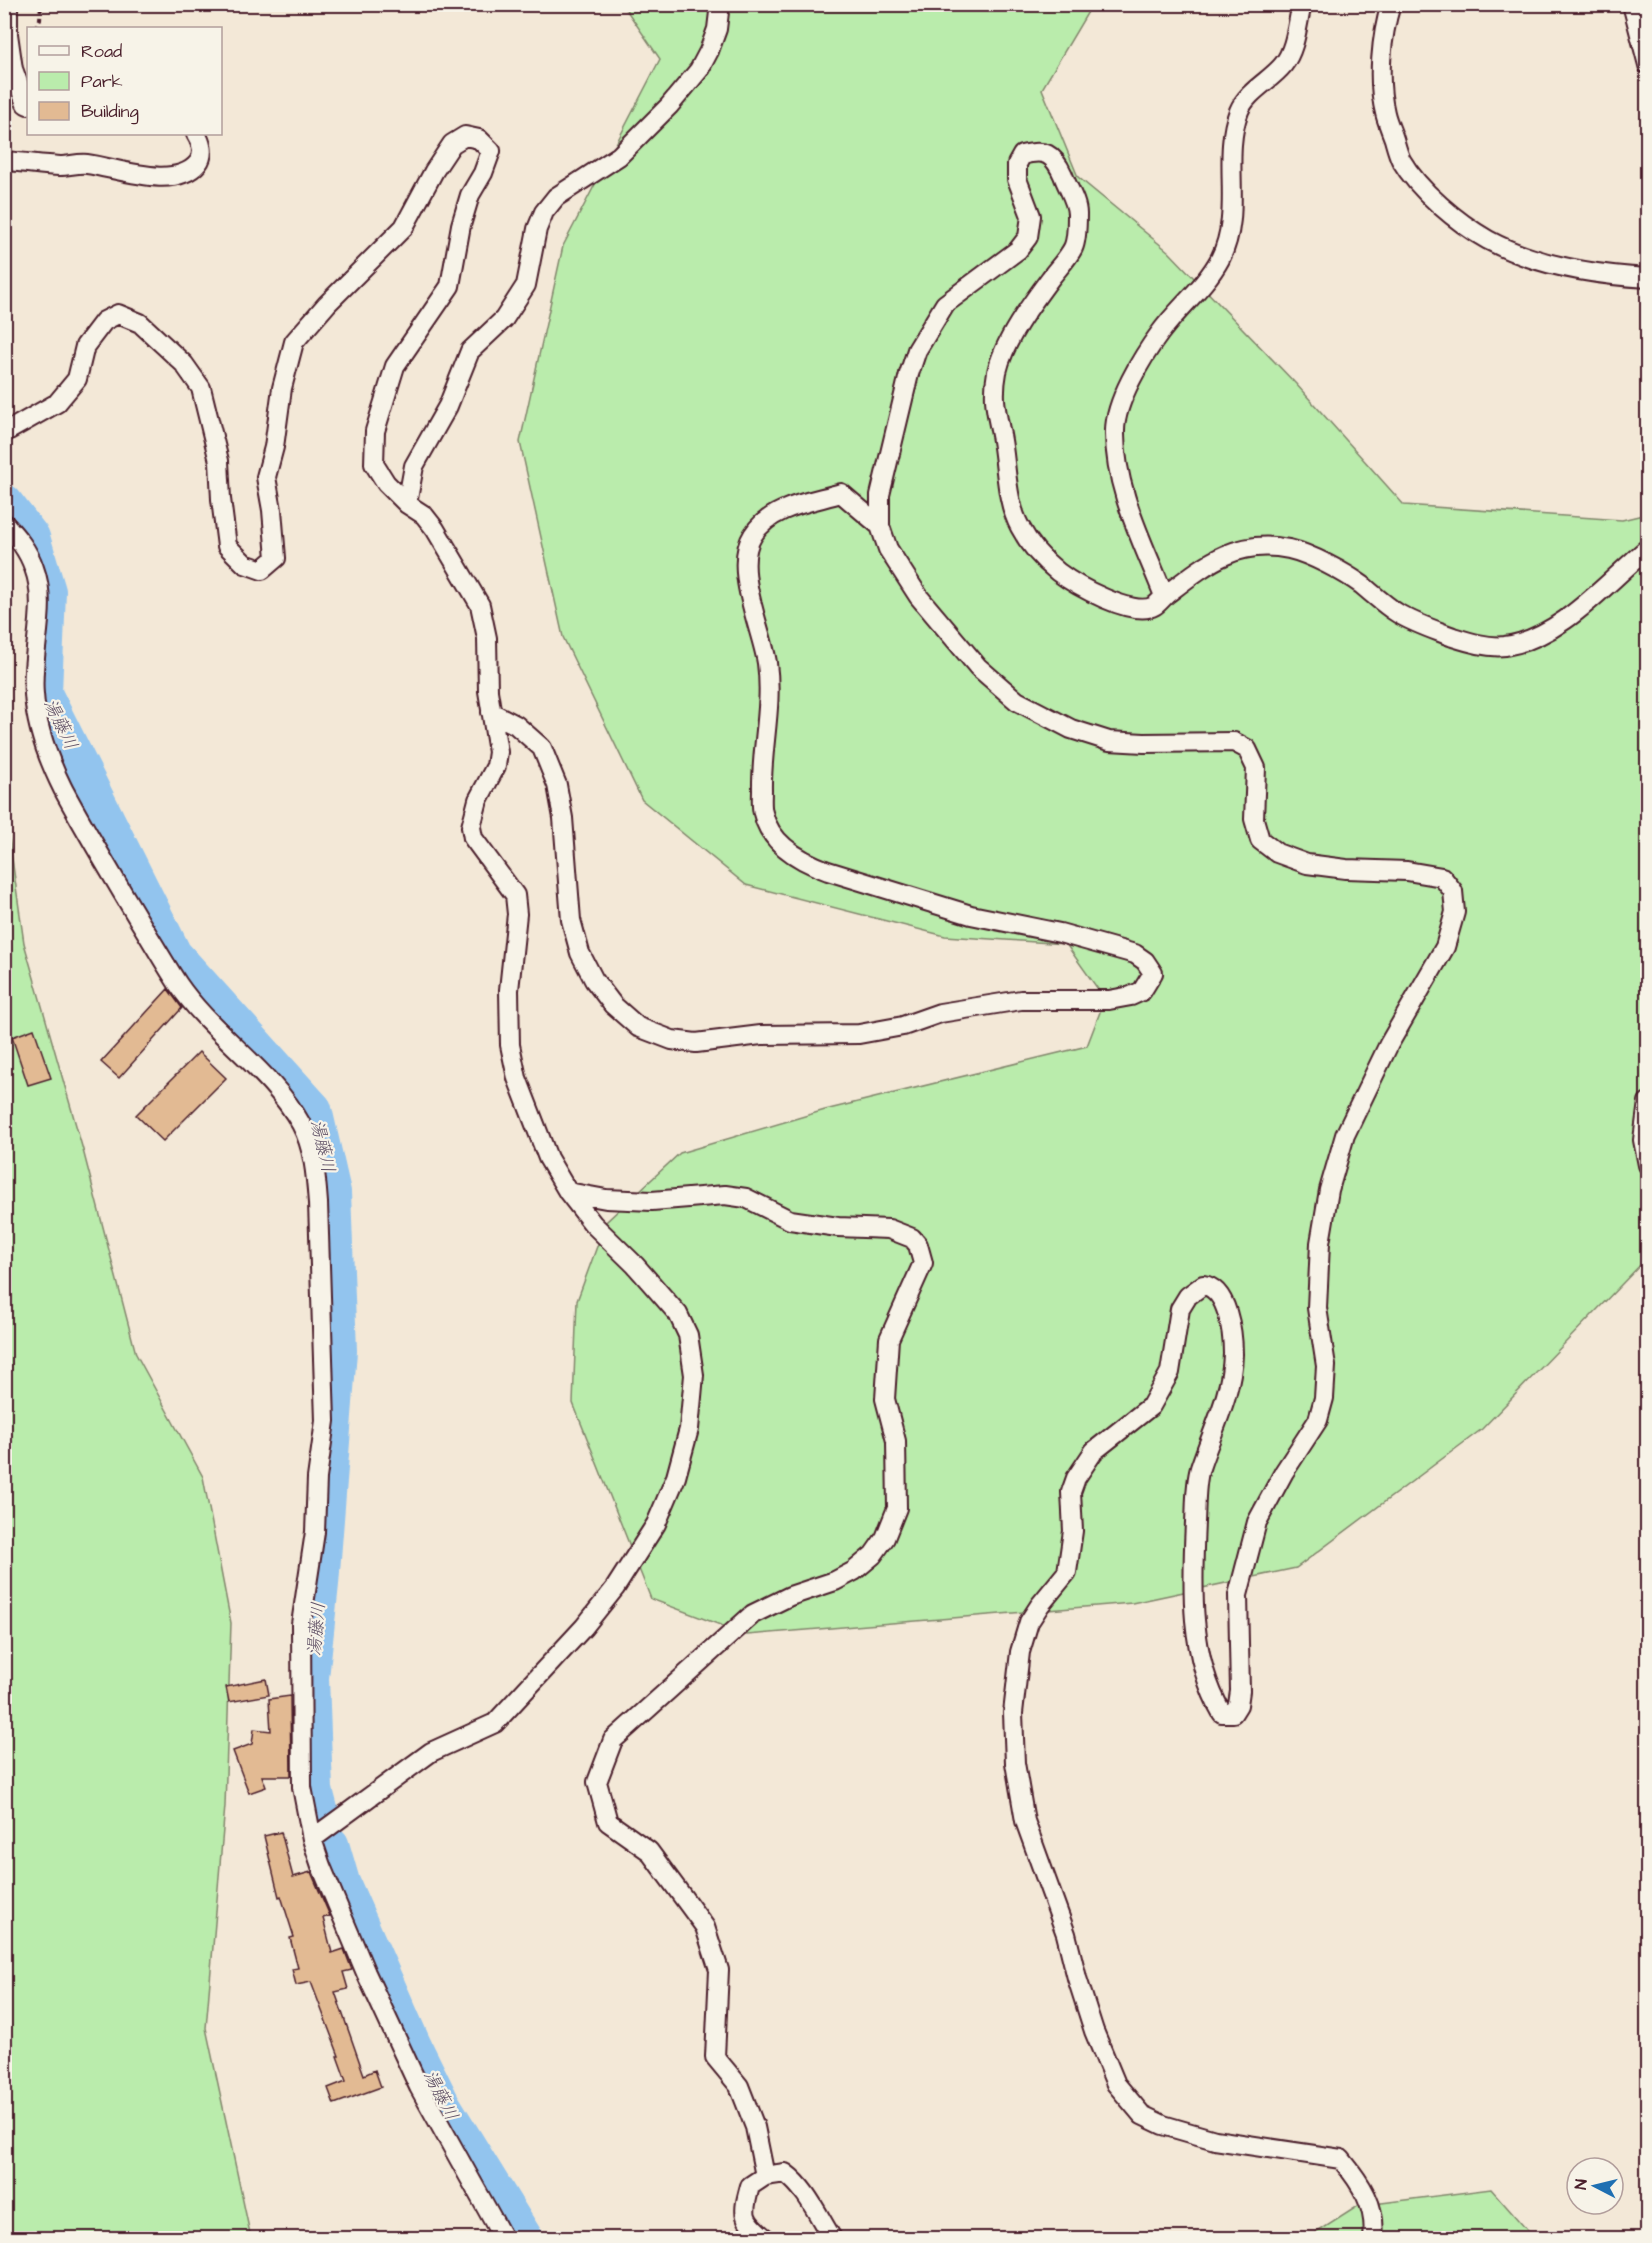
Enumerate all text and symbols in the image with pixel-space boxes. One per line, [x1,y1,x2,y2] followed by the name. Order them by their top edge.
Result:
[27,27,222,135] legend
[81,39,122,64] text: Road
[81,69,123,94] text: Park
[81,99,139,125] text: Building
[37,694,84,754] water label: 湯藤川
[304,1117,341,1175] water label: 湯藤川
[302,1601,331,1657] water label: 湯藤川
[417,2065,464,2125] water label: 湯藤川
[1565,2156,1625,2216] north arrow
[1570,2178,1593,2191] text: N

